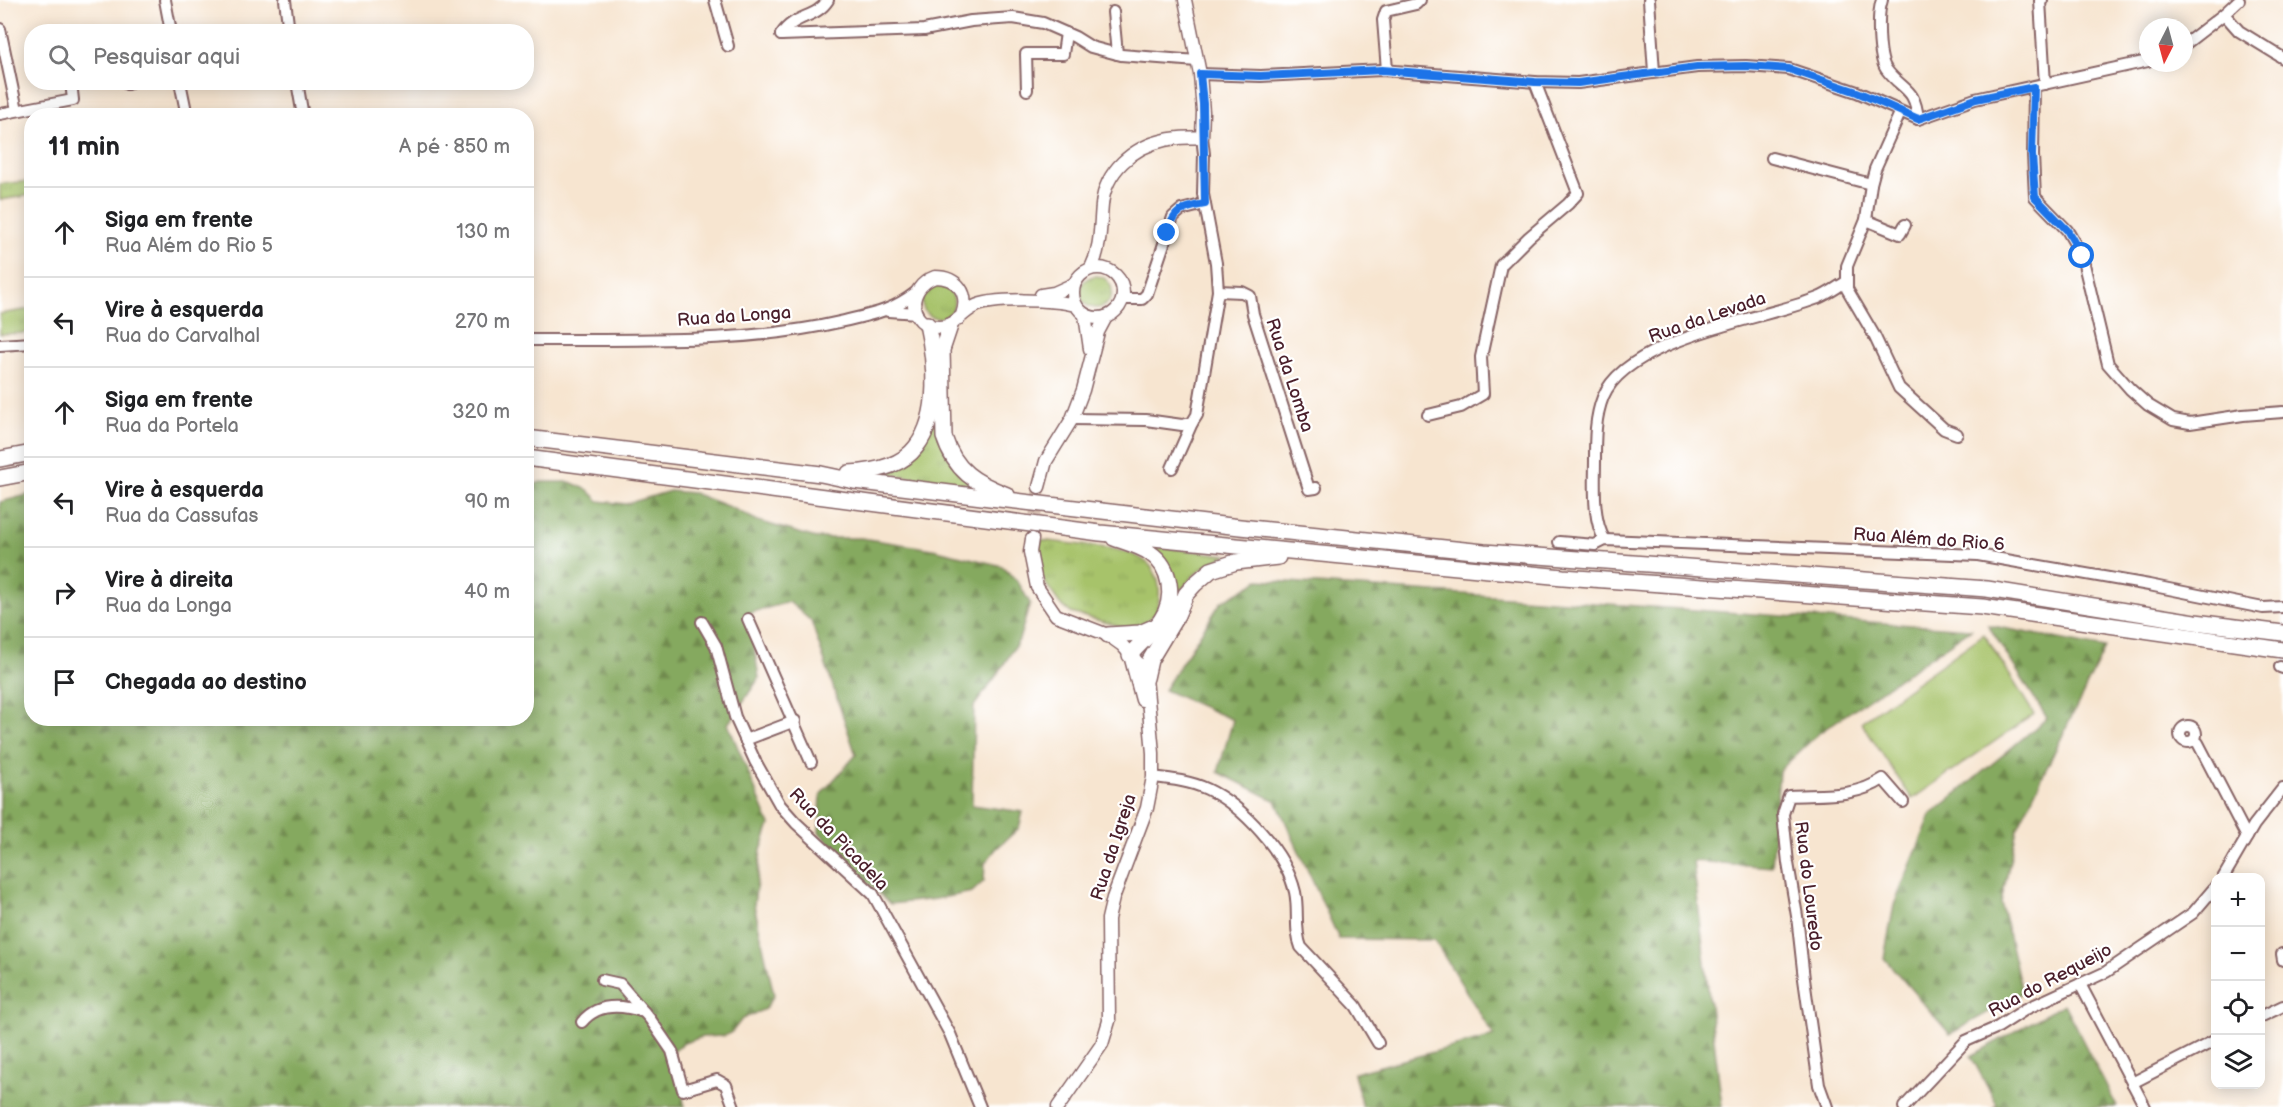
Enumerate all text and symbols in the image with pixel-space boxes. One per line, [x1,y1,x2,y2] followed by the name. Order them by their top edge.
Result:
[2139,18,2193,72] north arrow
[24,24,534,90] search box
[45,41,78,74] icon: search
[93,44,240,71] text: Pesquisar aqui
[48,132,120,163] text: 11 min
[399,135,510,159] text: A pé · 850 m
[105,207,253,234] text: Siga em frente
[48,216,81,249] icon: ahead
[1153,219,1179,245] route end
[456,220,510,244] text: 130 m
[105,234,273,258] text: Rua Além do Rio 5
[2068,242,2094,268] route start
[1646,288,1769,347] street label: Rua da Levada
[105,297,264,324] text: Vire à esquerda
[676,302,792,331] street label: Rua da Longa
[48,306,81,339] icon: left
[455,310,510,334] text: 270 m
[1261,315,1318,435] street label: Rua da Lomba
[105,324,260,348] text: Rua do Carvalhal
[105,387,253,414] text: Siga em frente
[48,396,81,429] icon: ahead
[452,400,510,424] text: 320 m
[105,414,239,438] text: Rua da Portela
[105,477,264,504] text: Vire à esquerda
[48,486,81,519] icon: left
[465,490,510,514] text: 90 m
[105,504,258,528] text: Rua da Cassufas
[1852,524,2005,555] street label: Rua Além do Rio 6
[105,567,233,594] text: Vire à direita
[48,576,81,609] icon: right
[464,580,510,604] text: 40 m
[105,594,232,618] text: Rua da Longa
[48,666,81,699] icon: arrive
[105,669,307,696] text: Chegada ao destino
[785,784,893,895] street label: Rua da Picadela
[1086,791,1141,903] street label: Rua da Igreja
[1790,820,1827,952] street label: Rua do Louredo
[2211,873,2265,1089] map controls
[2211,873,2265,927] button: +
[2211,927,2265,981] button: −
[1985,939,2116,1022] street label: Rua do Requeijo
[2211,981,2265,1035] button: locate
[2211,1035,2265,1089] button: layers

